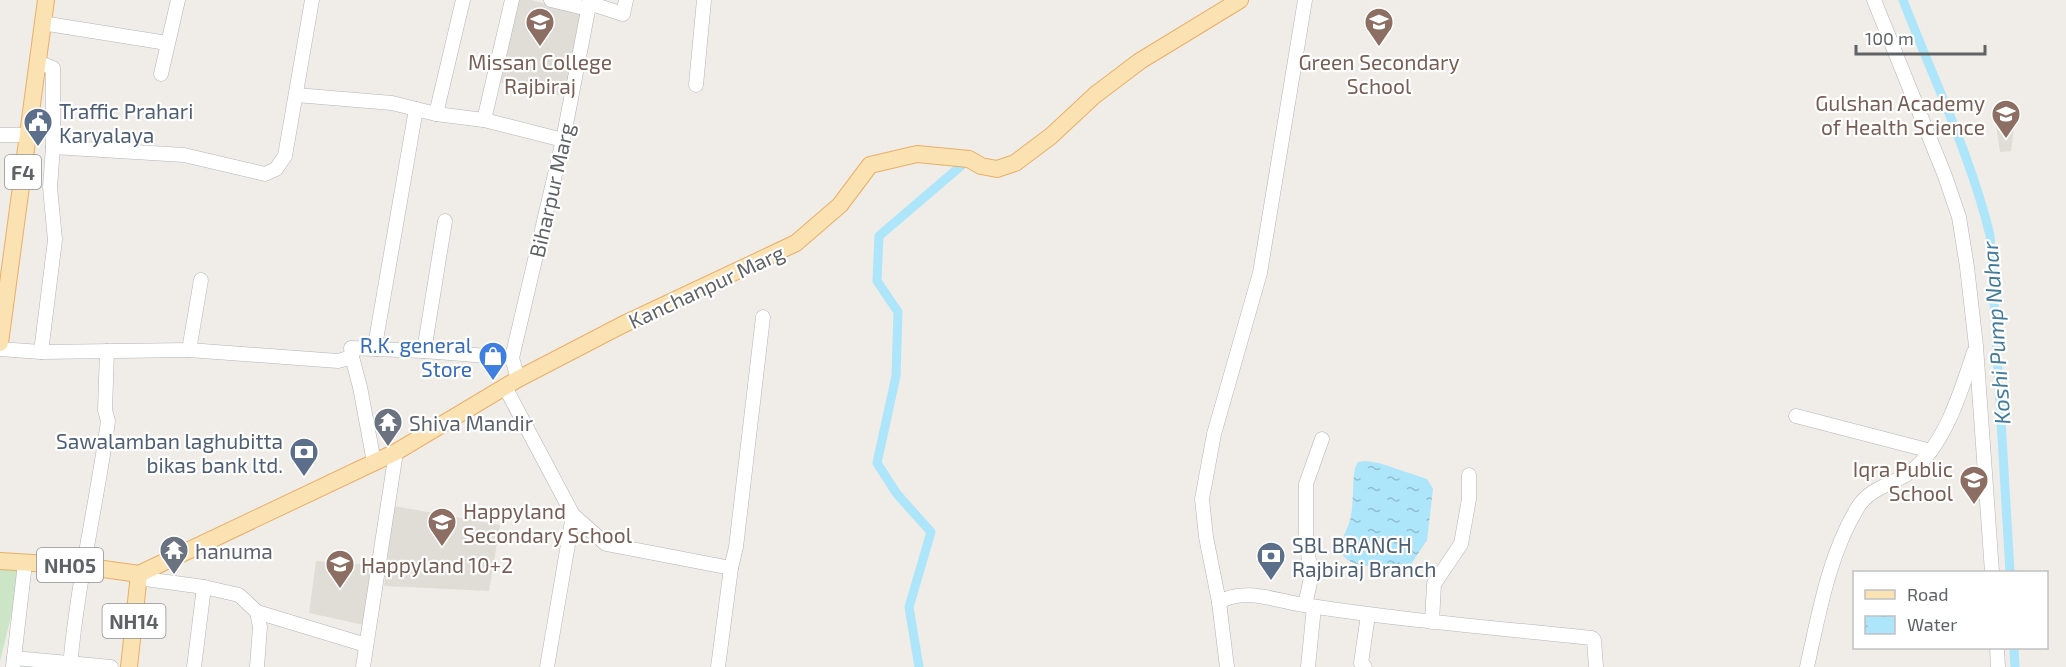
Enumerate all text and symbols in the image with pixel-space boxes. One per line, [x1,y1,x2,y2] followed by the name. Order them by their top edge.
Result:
[524,6,556,48] school or university icon: Missan College Rajbiraj
[1363,6,1395,48] school or university icon: Green Secondary School
[1856,18,1985,56] scale bar
[1865,27,1914,49] text: 100 m
[468,49,612,99] place label: Missan College Rajbiraj
[1298,49,1460,98] place label: Green Secondary School
[1815,90,1985,139] place label: Gulshan Academy of Health Science
[59,98,193,147] place label: Traffic Prahari Karyalaya
[1990,98,2022,140] school or university icon: Gulshan Academy of Health Science
[22,106,54,148] public building icon: Traffic Prahari Karyalaya
[523,120,579,260] street label: Biharpur Marg
[5,155,41,189] road number: F4
[624,239,788,333] street label: Kanchanpur Marg
[1976,239,2014,425] water label: Koshi Pump Nahar
[360,332,473,381] place label: R.K. general Store
[477,340,509,382] shop icon: R.K. general Store
[372,406,404,448] temple icon: Shiva Mandir
[409,410,534,435] place label: Shiva Mandir
[56,428,283,477] place label: Sawalamban laghubitta bikas bank ltd.
[288,436,320,478] bank icon: Sawalamban laghubitta bikas bank ltd.
[1853,456,1954,505] place label: Iqra Public School
[1958,464,1990,506] school or university icon: Iqra Public School
[463,498,633,547] place label: Happyland Secondary School
[426,506,458,548] school or university icon: Happyland Secondary School
[1292,532,1436,582] place label: SBL BRANCH Rajbiraj Branch
[158,534,190,576] temple icon: hanuma
[195,538,273,563] place label: hanuma
[1255,540,1287,582] bank icon: SBL BRANCH Rajbiraj Branch
[37,548,103,582] road number: NH05
[324,548,356,590] school or university icon: Happyland 10+2
[361,552,513,577] place label: Happyland 10+2
[1853,571,2048,649] legend
[1907,583,1948,605] text: Road
[102,604,166,638] road number: NH14
[1907,613,1957,635] text: Water

